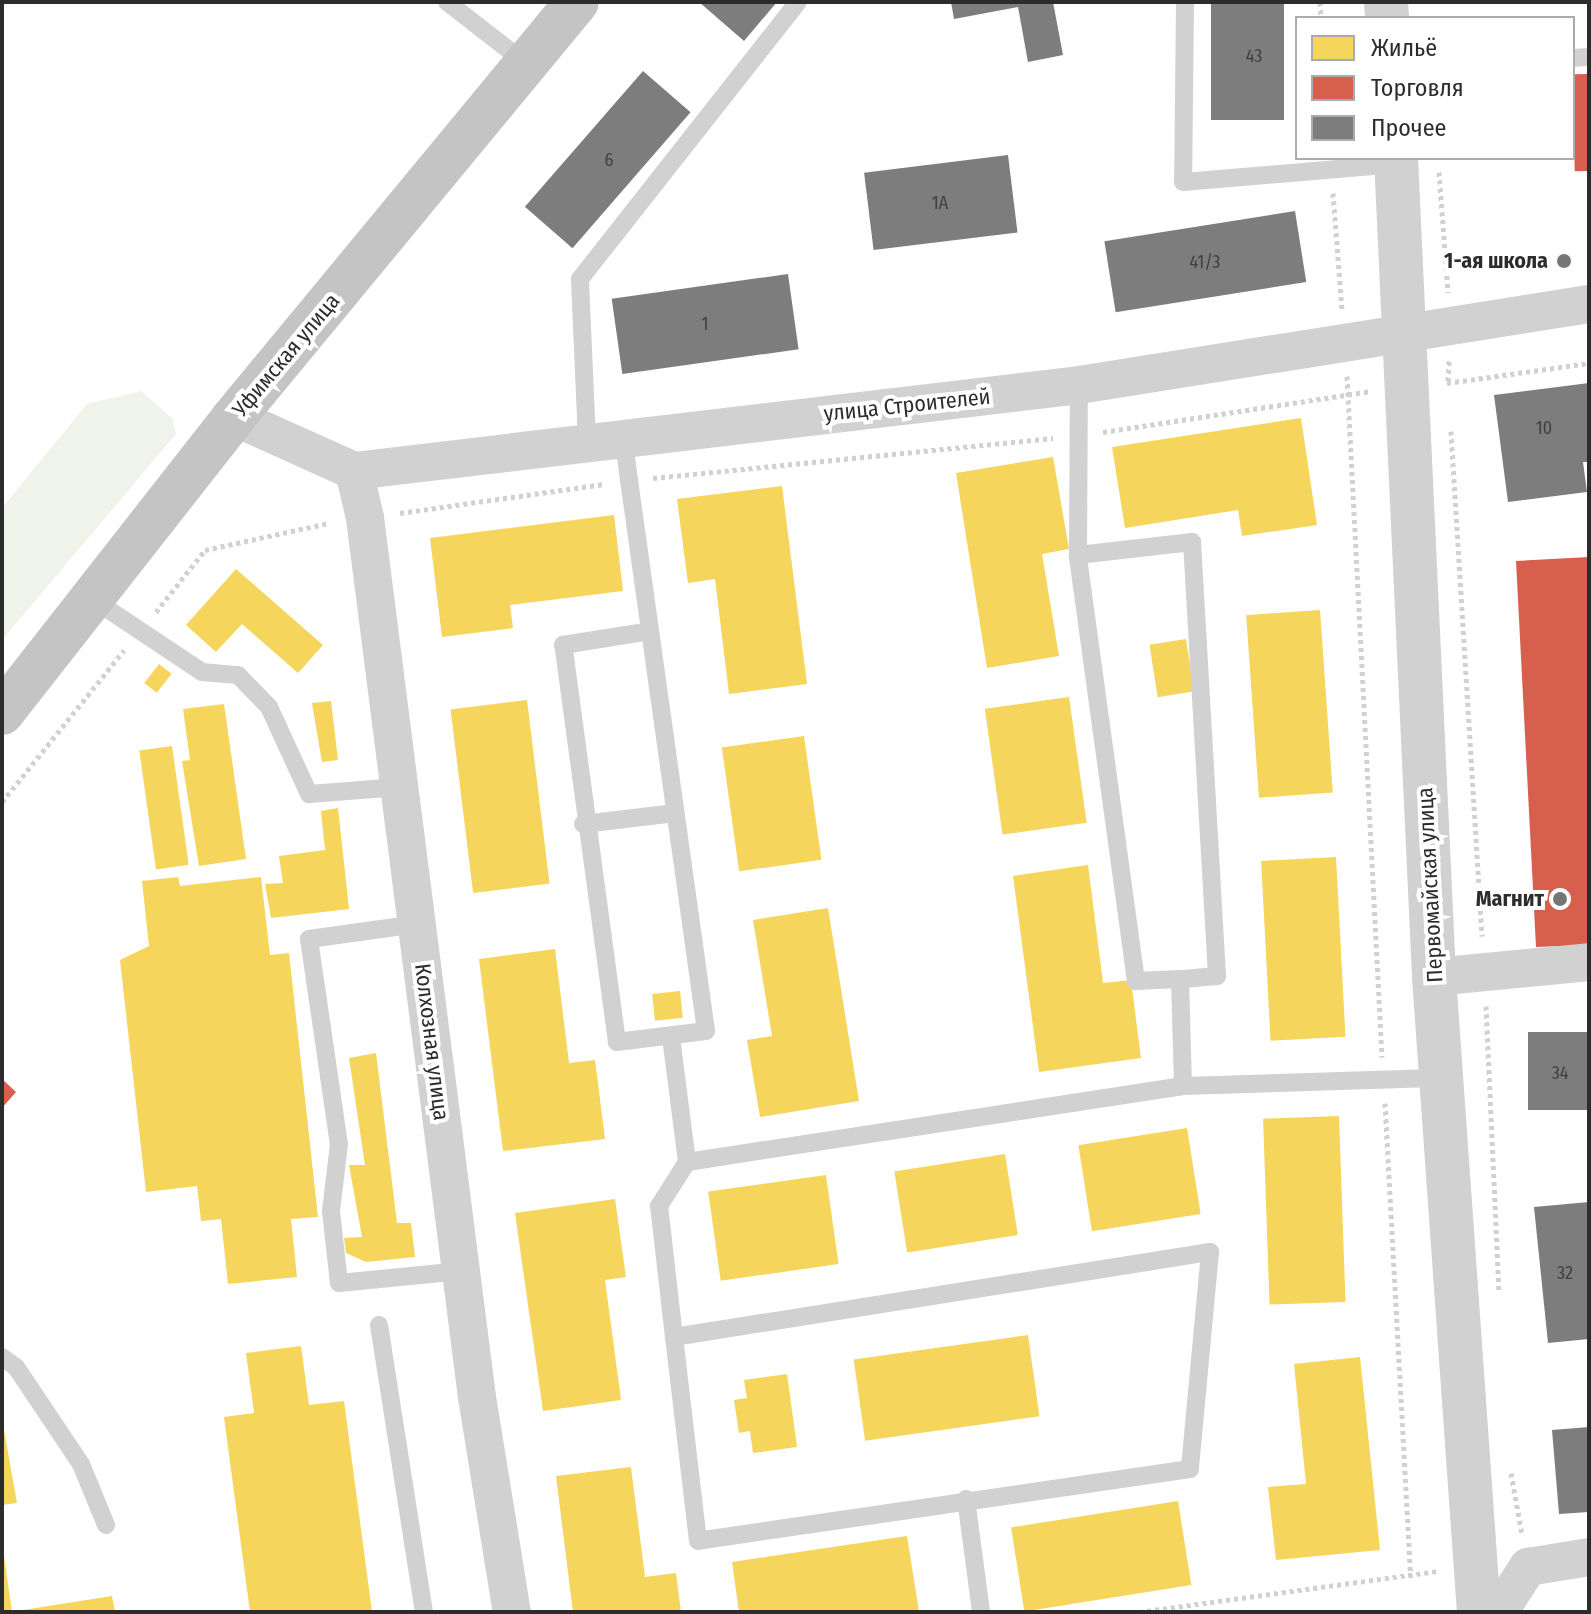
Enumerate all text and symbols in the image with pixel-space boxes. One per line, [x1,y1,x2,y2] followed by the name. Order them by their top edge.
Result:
[1295,16,1575,160] legend
[1371,34,1437,62] text: Жильё
[1246,45,1262,67] house number: 43
[1371,74,1464,102] text: Торговля
[1371,114,1446,142] text: Прочее
[605,149,613,171] house number: 6
[932,192,948,214] house number: 1А
[1444,248,1548,274] place label: 1-ая школа
[1190,251,1220,273] house number: 41/3
[1555,252,1573,270] marker: 1-ая школа
[227,288,345,422] street label: Уфимская улица
[701,313,709,335] house number: 1
[822,383,992,427] street label: улица Строителей
[1536,417,1552,439] house number: 10
[1412,787,1448,983] street label: Первомайская улица
[1476,886,1544,912] place label: Магнит
[1551,890,1569,908] marker: Магнит
[409,962,455,1122] street label: Колхозная улица
[1552,1062,1568,1084] house number: 34
[1557,1262,1573,1284] house number: 32

